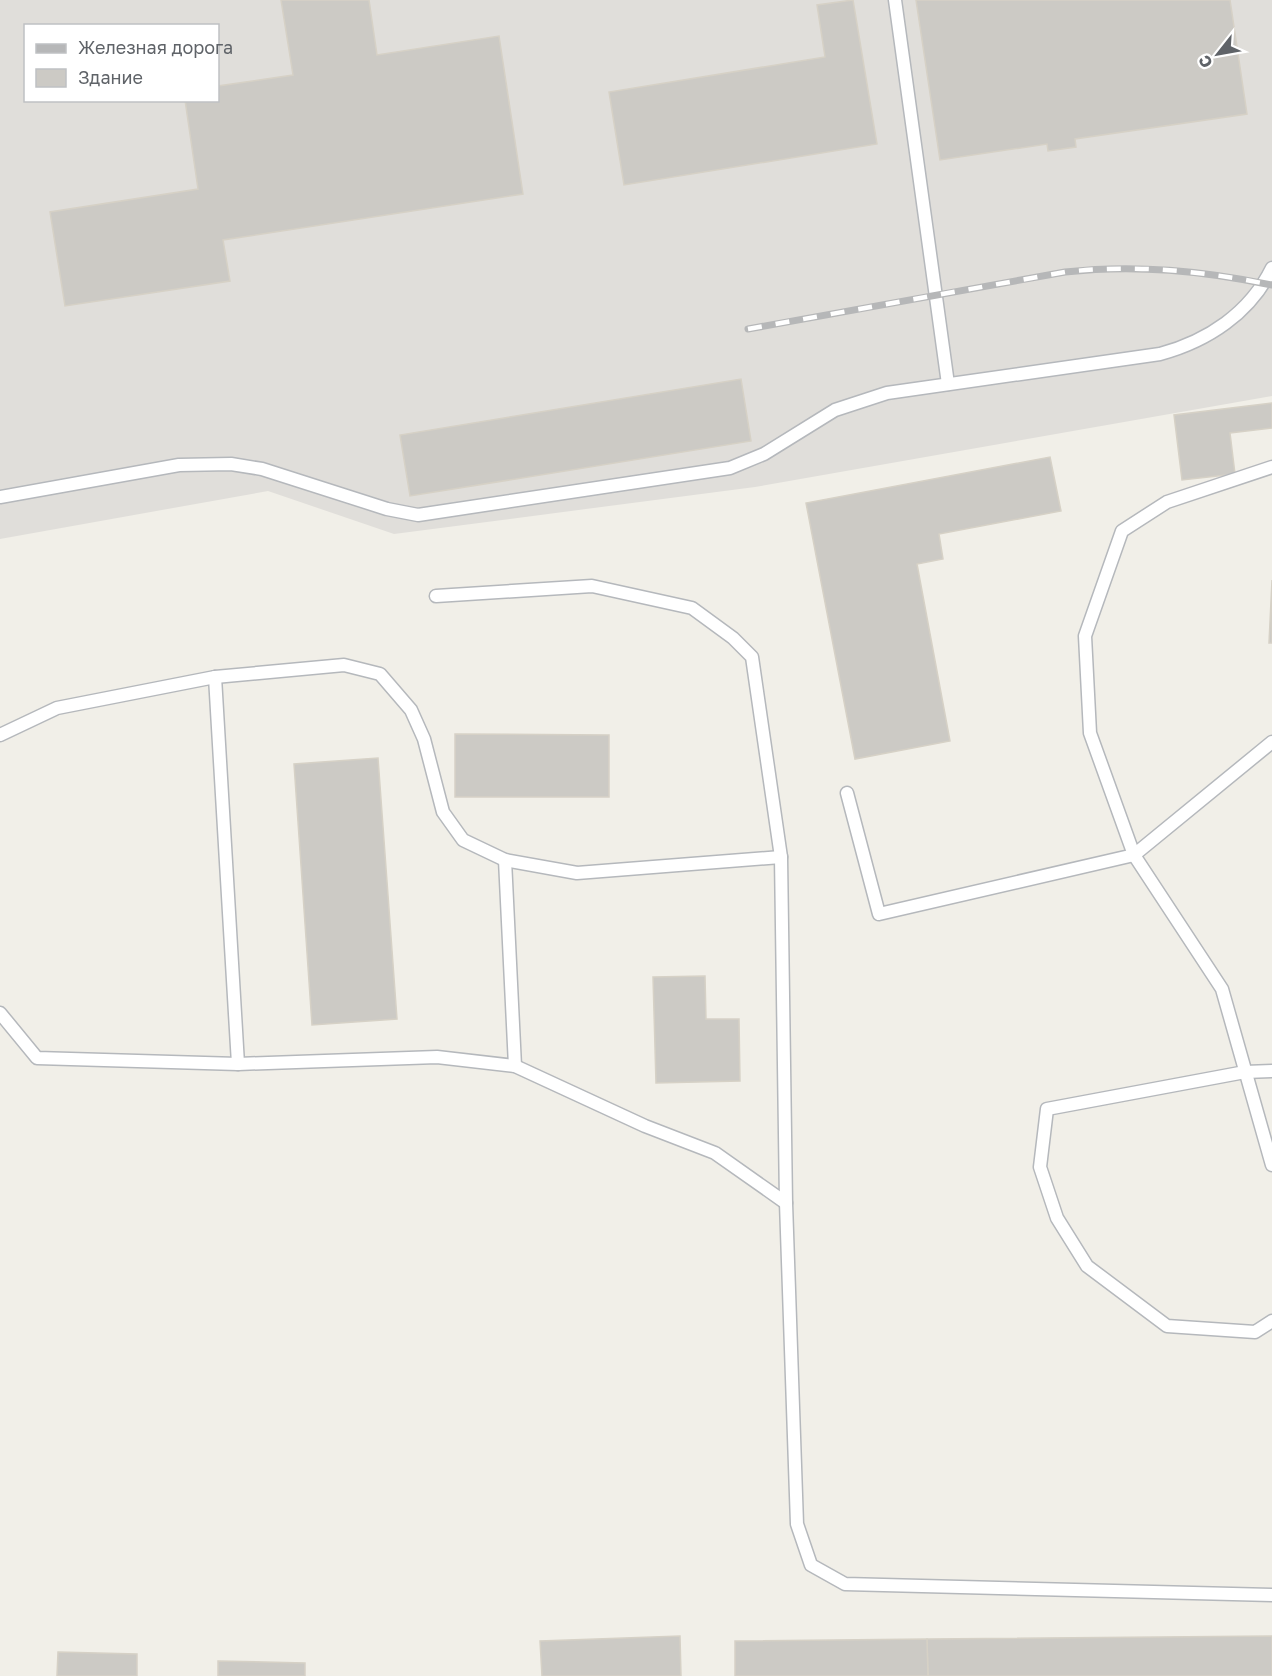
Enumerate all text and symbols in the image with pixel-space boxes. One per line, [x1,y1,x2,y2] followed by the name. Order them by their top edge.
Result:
[24,24,219,102] legend
[1188,24,1248,84] north arrow
[78,36,233,58] text: Железная дорога
[1194,52,1217,72] text: С
[78,66,143,88] text: Здание

